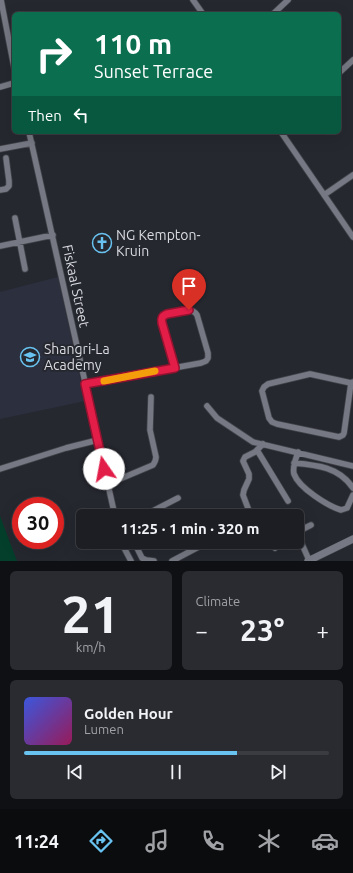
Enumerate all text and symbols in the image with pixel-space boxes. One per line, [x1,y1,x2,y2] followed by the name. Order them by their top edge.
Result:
[28,28,80,80] icon: right
[94,28,172,59] text: 110 m
[94,61,213,81] text: Sunset Terrace
[70,104,92,126] icon: left
[28,107,62,124] text: Then
[116,227,201,259] place label: NG Kempton- Kruin
[91,232,113,254] church icon: NG Kempton- Kruin
[59,243,93,329] street label: Fiskaal Street
[172,269,206,310] pin
[178,275,200,297] icon: arrive
[44,341,110,373] place label: Shangri-La Academy
[19,346,41,368] school or university icon: Shangri-La Academy
[83,448,125,490] position arrow
[12,497,64,549] speed limit sign: 30
[121,520,259,537] text: 11:25 · 1 min · 320 m
[61,585,120,643] text: 21
[196,594,240,608] text: Climate
[240,613,284,647] text: 23°
[196,618,208,643] text: −
[317,618,329,643] text: +
[76,640,106,654] text: km/h
[84,705,173,722] text: Golden Hour
[84,722,124,736] text: Lumen
[64,761,86,783] icon: previous
[165,761,187,783] icon: pause
[267,761,289,783] icon: next
[87,827,115,855] icon: directions
[143,827,171,855] icon: music
[199,827,227,855] icon: phone
[255,827,283,855] icon: climate
[311,827,339,855] icon: car
[14,831,59,851] text: 11:24

